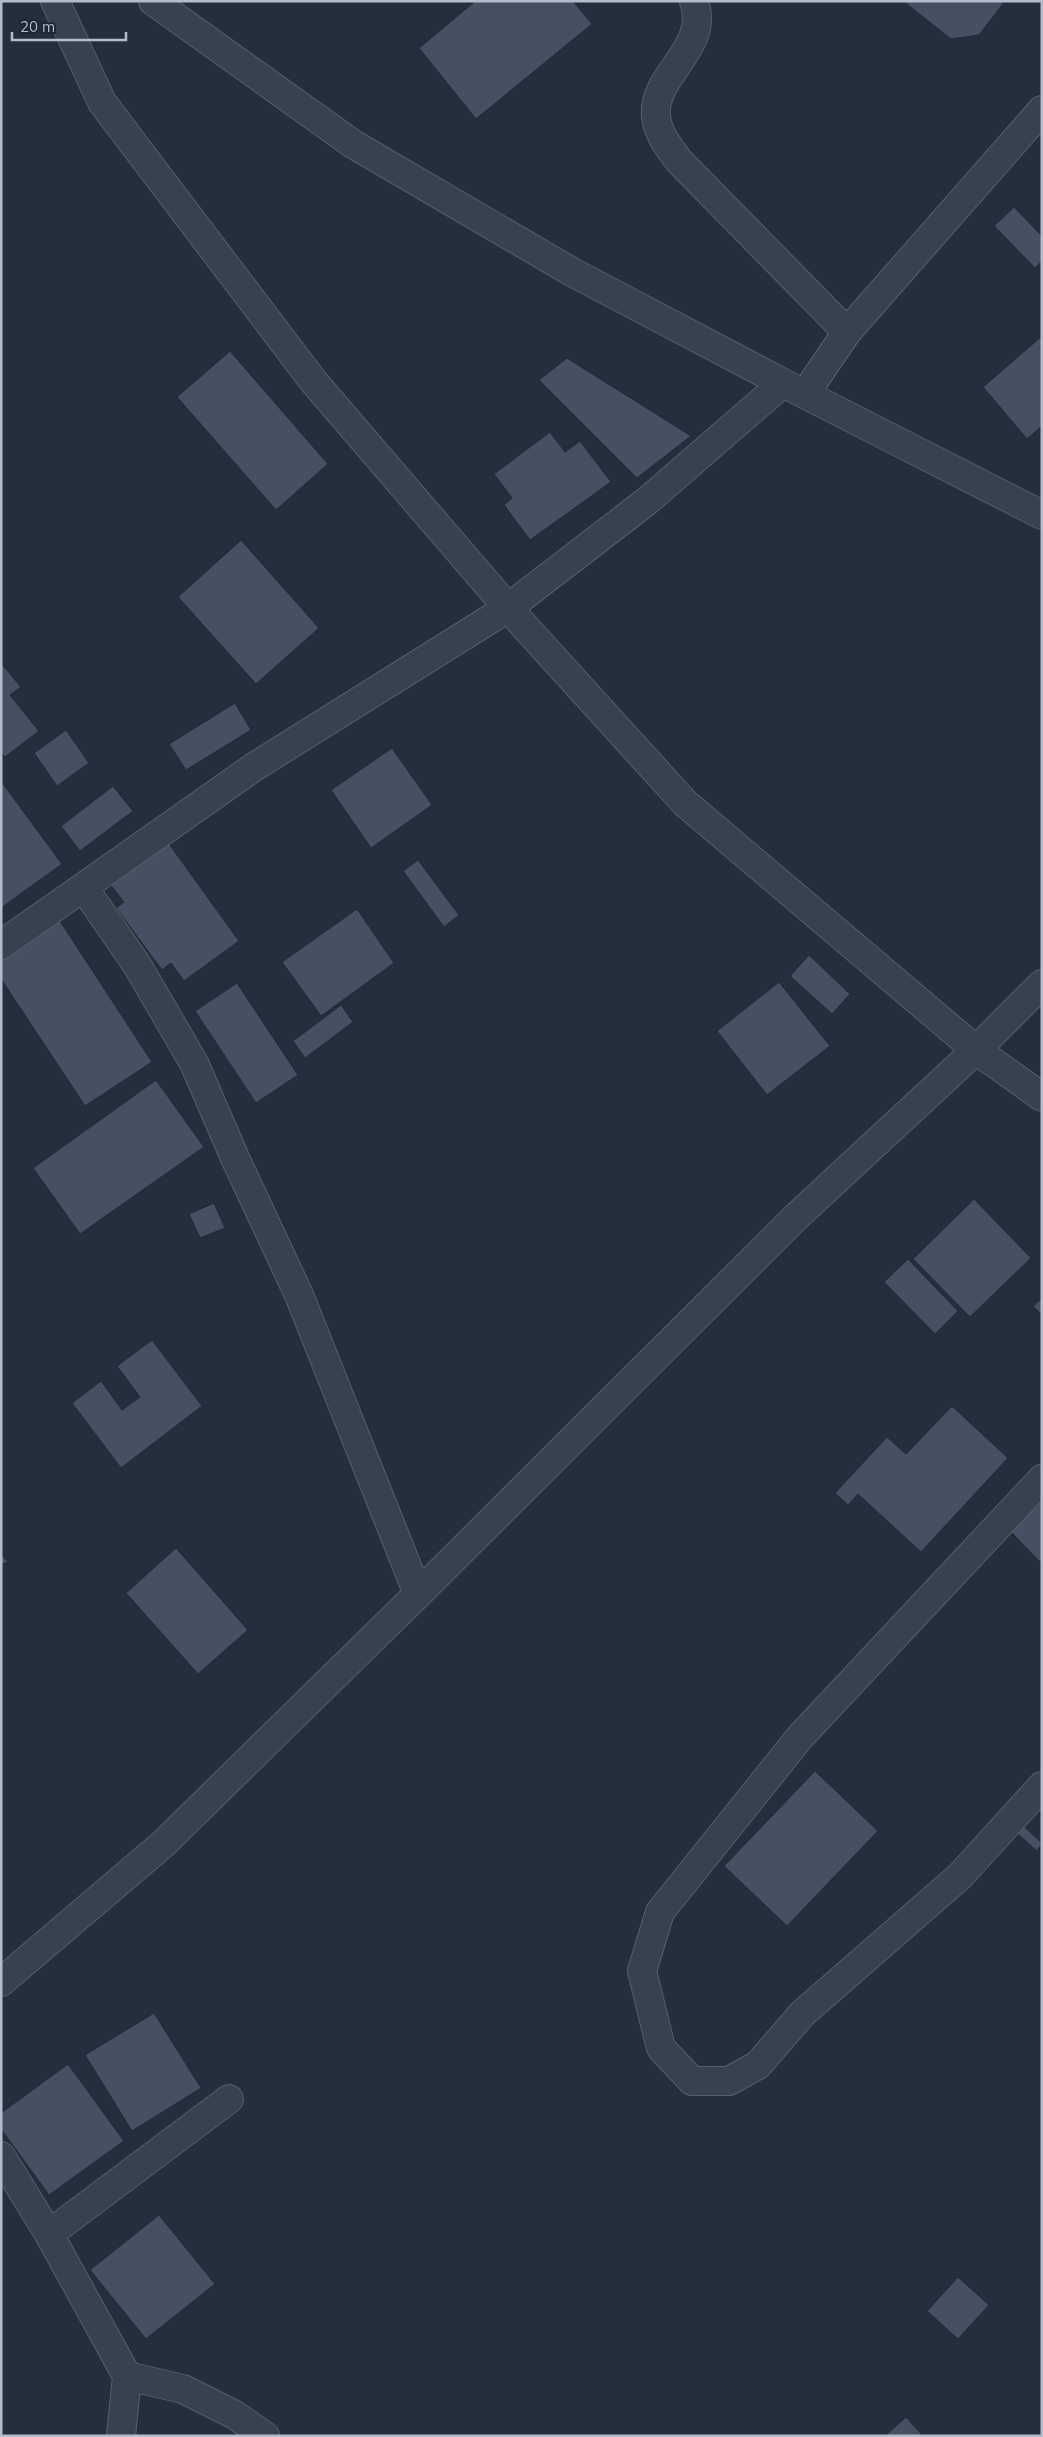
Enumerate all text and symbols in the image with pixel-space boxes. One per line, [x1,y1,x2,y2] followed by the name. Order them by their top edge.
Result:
[12,10,126,42] scale bar
[20,17,55,36] text: 20 m

